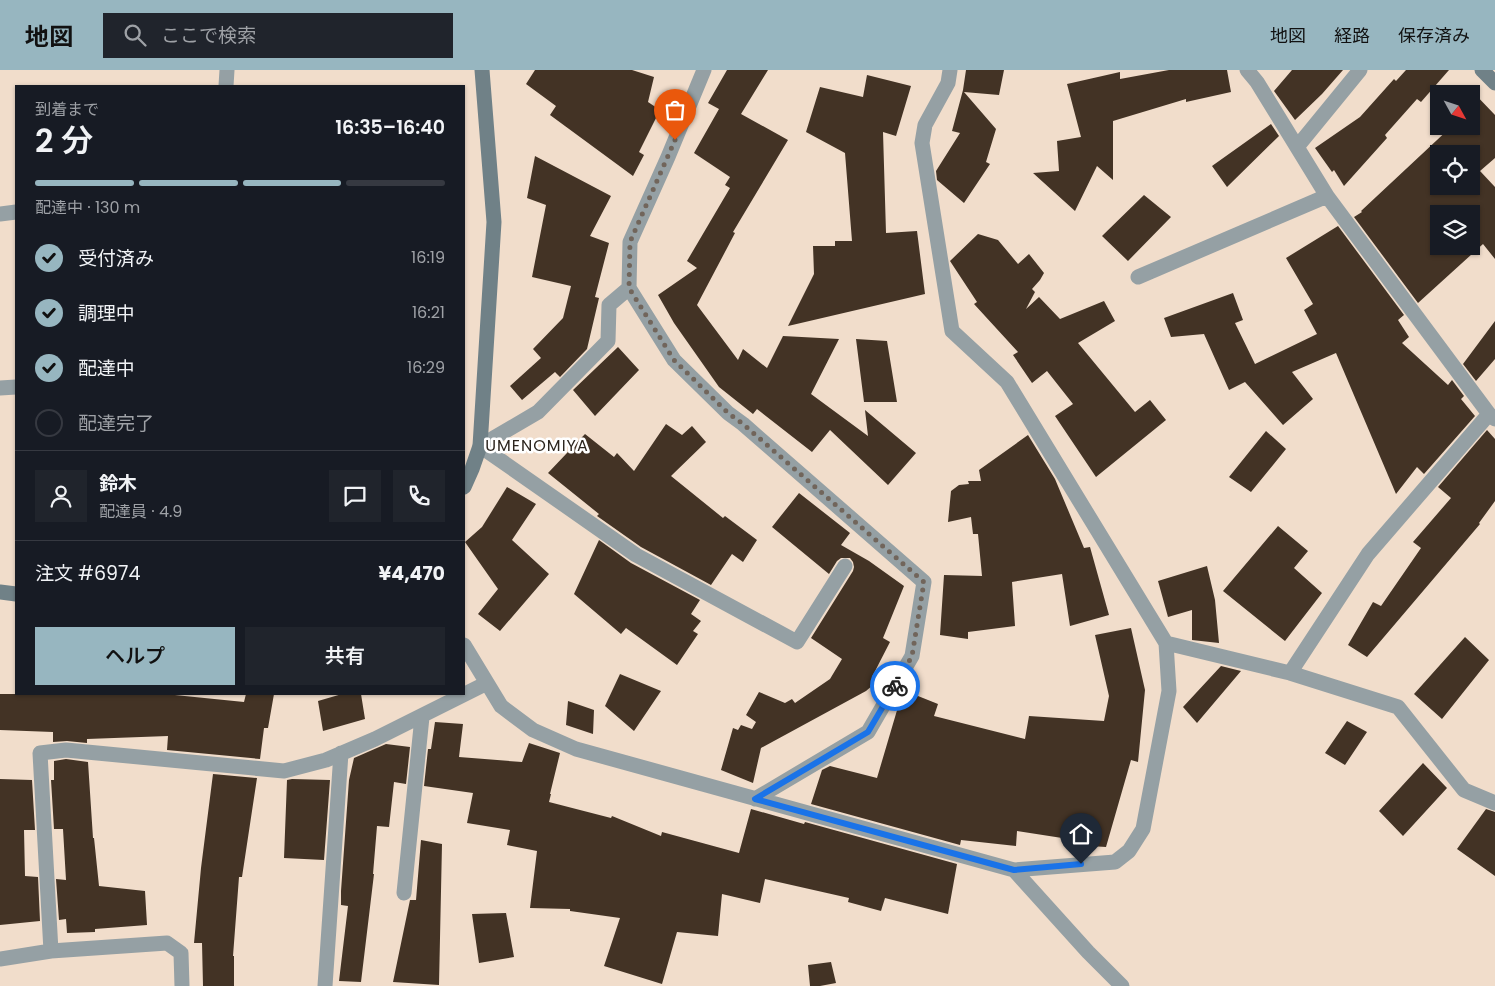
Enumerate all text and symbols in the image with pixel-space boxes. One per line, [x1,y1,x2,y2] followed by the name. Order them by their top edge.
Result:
[103,13,453,58] search box
[25,20,73,53] text: 地図
[121,21,149,49] icon: search
[161,22,256,49] text: ここで検索
[1270,23,1306,48] text: 地図
[1334,23,1370,48] text: 経路
[1398,23,1470,48] text: 保存済み
[1430,85,1480,135] north arrow
[1430,85,1480,255] map controls
[654,89,696,140] pin
[661,96,689,124] icon: bag
[35,98,99,121] text: 到着まで
[335,114,445,141] text: 16:35–16:40
[35,118,93,163] text: 2 分
[1430,145,1480,195] button: locate
[35,196,140,219] text: 配達中 · 130 m
[1430,205,1480,255] button: layers
[35,244,63,272] icon: check
[78,245,154,272] text: 受付済み
[411,246,445,269] text: 16:19
[35,299,63,327] icon: check
[78,300,135,327] text: 調理中
[412,301,445,324] text: 16:21
[35,354,63,382] icon: check
[78,355,135,382] text: 配達中
[407,356,445,379] text: 16:29
[78,410,154,437] text: 配達完了
[485,434,589,457] district label: UMENOMIYA
[35,470,87,522] button: person
[99,470,137,497] text: 鈴木
[329,470,381,522] button: chat
[393,470,445,522] button: phone
[99,500,182,523] text: 配達員 · 4.9
[35,560,140,587] text: 注文 #6974
[379,560,445,587] text: ¥4,470
[35,627,235,685] button: ヘルプ
[245,627,445,685] button: 共有
[870,661,920,711] courier
[881,672,909,700] icon: bike
[1060,813,1102,864] pin
[1067,820,1095,848] icon: home

